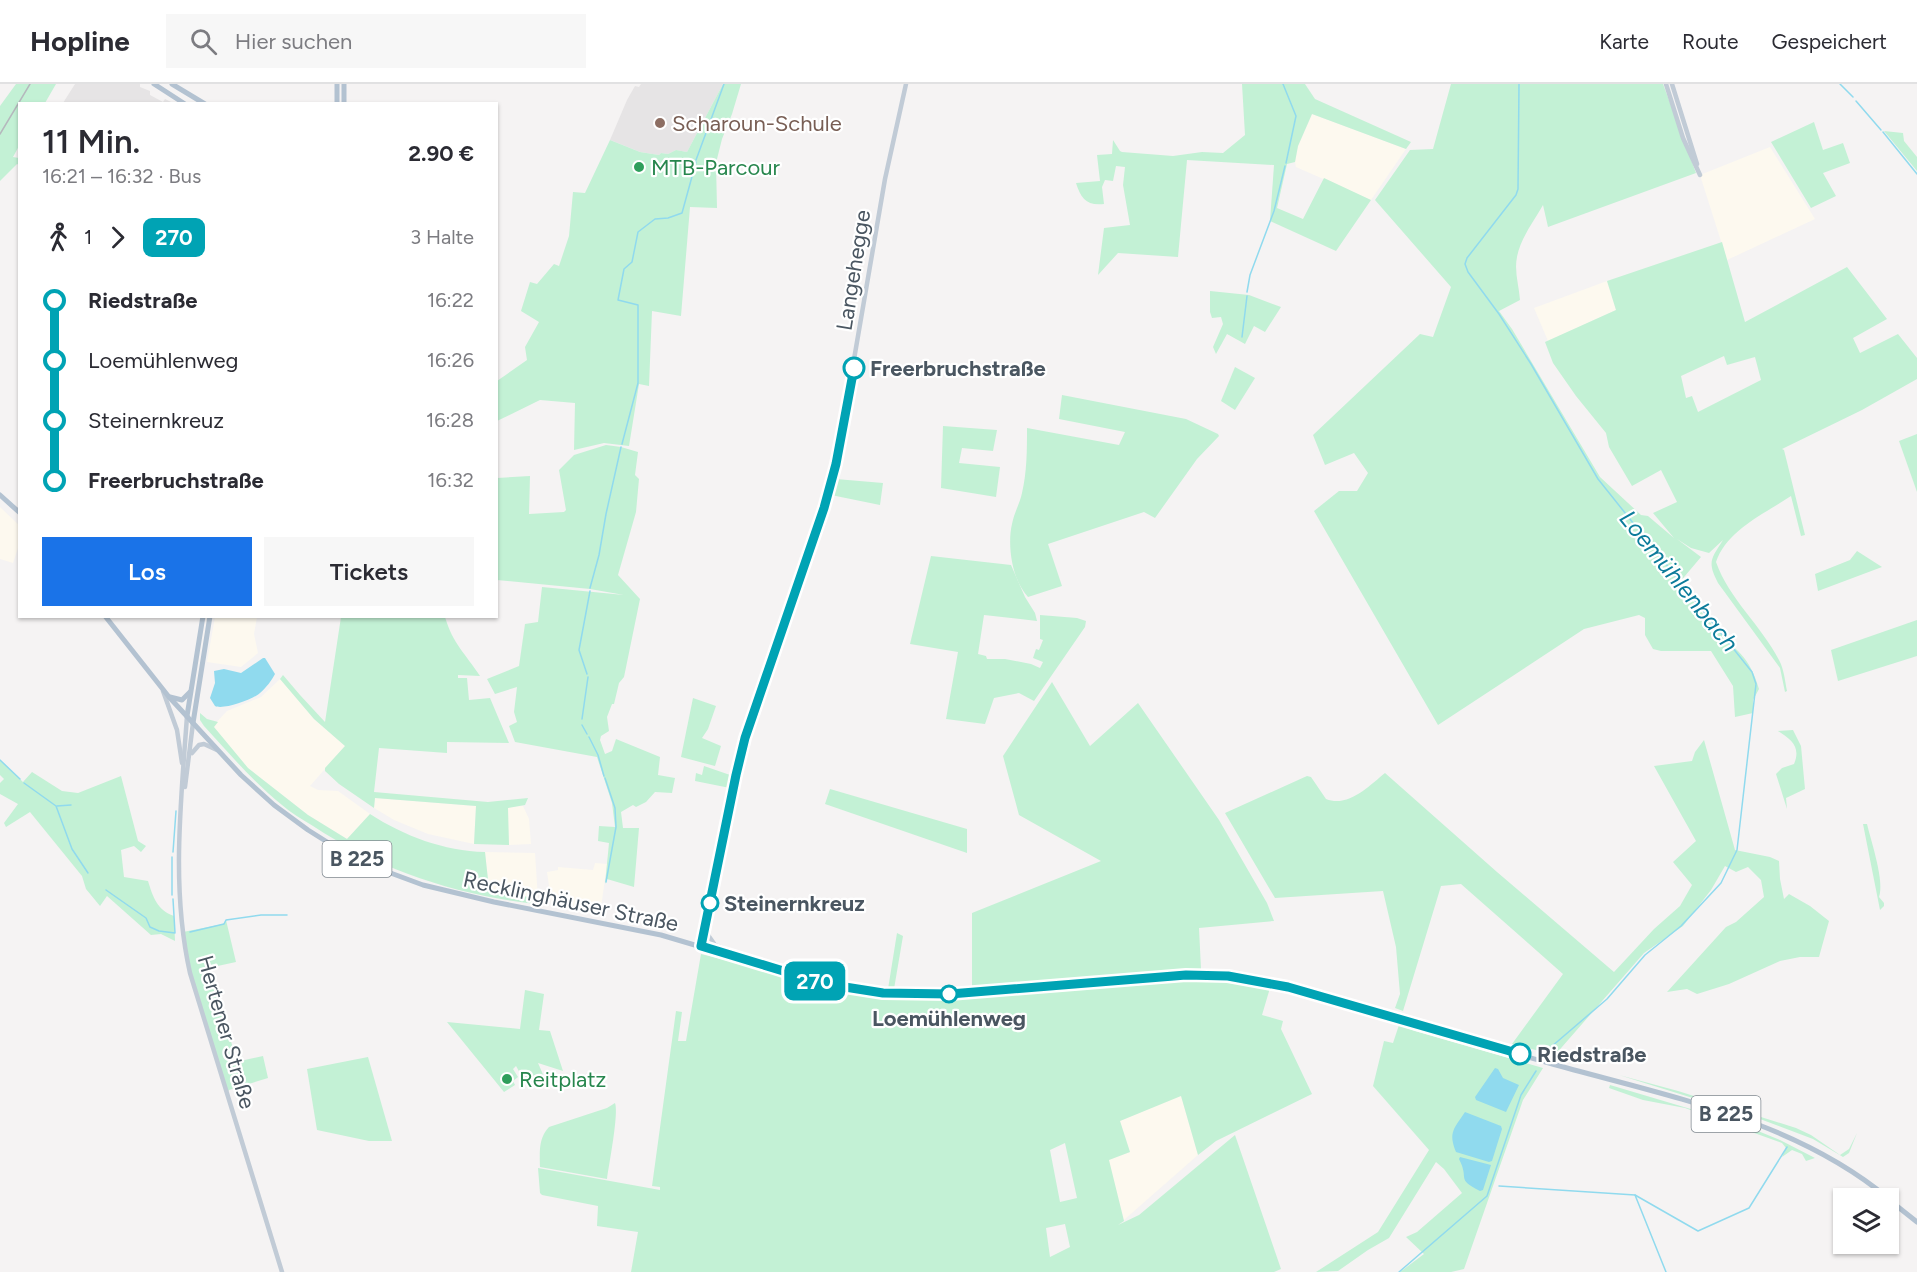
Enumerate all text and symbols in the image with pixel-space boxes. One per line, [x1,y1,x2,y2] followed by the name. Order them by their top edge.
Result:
[166,14,586,68] search box
[30,24,130,58] text: Hopline
[187,25,220,58] icon: search
[235,28,352,55] text: Hier suchen
[1599,29,1649,54] text: Karte
[1682,29,1738,54] text: Route
[1771,29,1887,54] text: Gespeichert
[672,110,842,137] place label: Scharoun-Schule
[653,116,667,130] marker: Scharoun-Schule
[42,122,140,161] text: 11 Min.
[408,140,474,167] text: 2.90 €
[651,154,780,181] place label: MTB-Parcour
[632,160,646,174] marker: MTB-Parcour
[42,164,201,188] text: 16:21 – 16:32 · Bus
[831,208,876,332] street label: Langehegge
[42,221,75,254] icon: walk
[101,221,134,254] icon: forward
[84,225,92,249] text: 1
[155,225,193,250] text: 270
[410,225,474,249] text: 3 Halte
[88,287,198,314] text: Riedstraße
[427,288,474,312] text: 16:22
[88,347,238,374] text: Loemühlenweg
[427,348,474,372] text: 16:26
[870,355,1046,382] place label: Freerbruchstraße
[843,357,865,379] marker: Freerbruchstraße
[88,407,224,434] text: Steinernkreuz
[426,408,474,432] text: 16:28
[88,467,264,494] text: Freerbruchstraße
[427,468,474,492] text: 16:32
[1614,504,1745,657] water label: Loemühlenbach
[42,537,252,606] button: Los
[264,537,474,606] button: Tickets
[322,841,392,877] road number: B 225
[461,865,681,937] street label: Recklinghäuser Straße
[724,890,865,917] place label: Steinernkreuz
[701,894,719,912] marker: Steinernkreuz
[192,952,261,1112] street label: Hertener Straße
[780,962,850,1000] line badge: 270
[796,969,834,994] text: 270
[940,985,958,1003] marker: Loemühlenweg
[872,1005,1026,1032] place label: Loemühlenweg
[1537,1041,1647,1068] place label: Riedstraße
[1509,1043,1531,1065] marker: Riedstraße
[519,1066,606,1093] place label: Reitplatz
[500,1072,514,1086] marker: Reitplatz
[1692,1096,1760,1132] road number: B 225
[1833,1188,1899,1254] map controls
[1833,1188,1899,1254] button: layers

